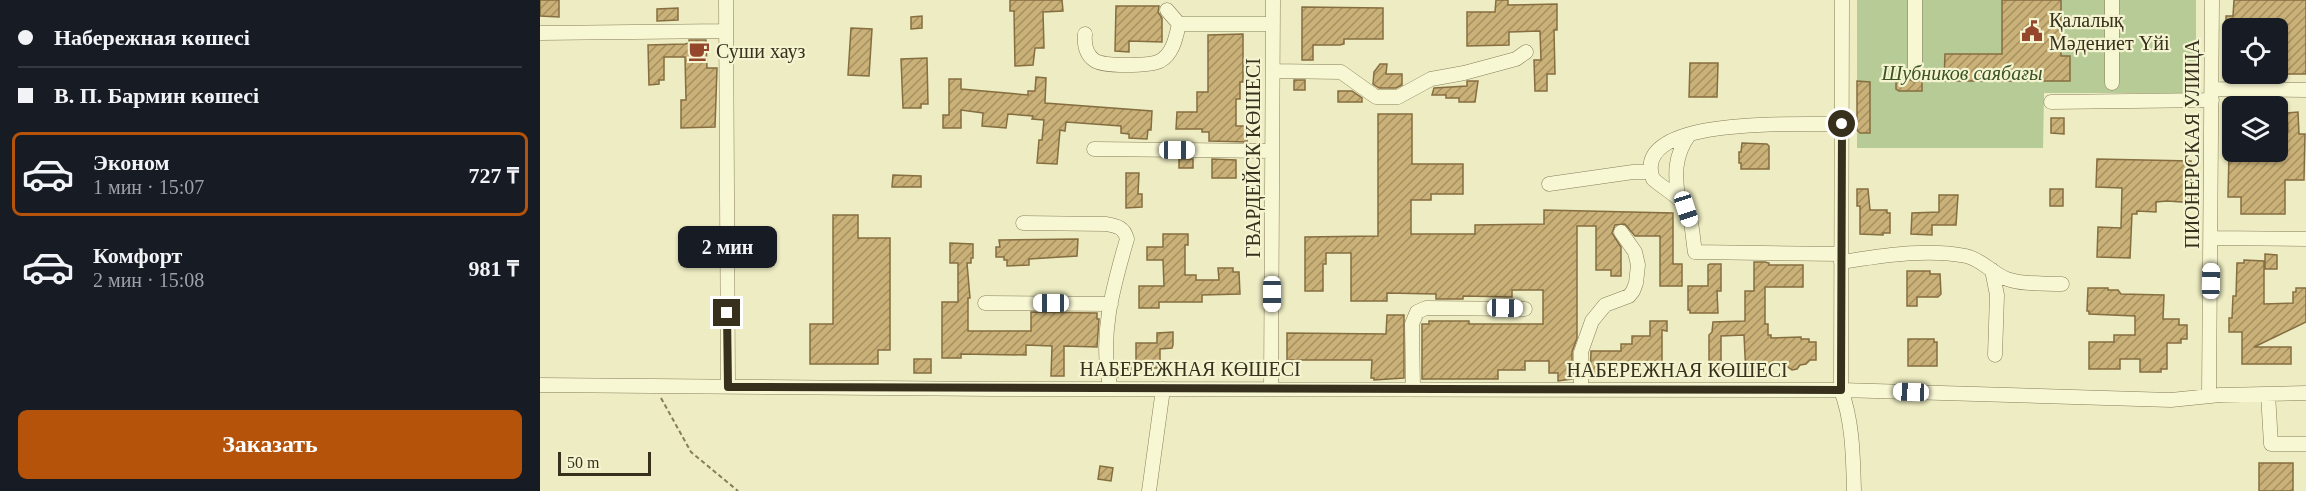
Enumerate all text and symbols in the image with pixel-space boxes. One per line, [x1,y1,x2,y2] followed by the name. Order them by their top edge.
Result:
[2049,9,2170,55] place label: Қалалық Мәдениет Үйі
[2222,18,2288,162] map controls
[2222,18,2288,84] button: locate
[2020,19,2044,43] public building icon: Қалалық Мәдениет Үйі
[54,25,250,50] text: Набережная көшесі
[687,39,711,63] cafe icon: Суши хауз
[2181,39,2204,249] street label: ПИОНЕРСКАЯ УЛИЦА
[716,40,806,63] place label: Суши хауз
[1242,58,1265,258] street label: ГВАРДЕЙСК КӨШЕСІ
[1880,62,2043,85] park label: Шубников саябағы
[54,83,259,108] text: В. П. Бармин көшесі
[2222,96,2288,162] button: layers
[1828,110,1855,137] route start
[1159,141,1195,159] car
[21,147,75,201] icon: car
[93,150,170,175] text: Эконом
[468,163,519,188] text: 727 ₸
[93,176,204,198] text: 1 мин · 15:07
[1672,189,1700,229] car
[678,226,777,268] callout: 2 мин
[702,236,753,258] text: 2 мин
[21,240,75,294] icon: car
[93,243,182,268] text: Комфорт
[468,256,519,281] text: 981 ₸
[2202,263,2220,299] car
[93,269,204,291] text: 2 мин · 15:08
[1263,276,1281,312] car
[1033,294,1069,312] car
[713,299,740,326] route end
[1487,299,1523,317] car
[1079,358,1301,380] street label: НАБЕРЕЖНАЯ КӨШЕСІ
[1566,359,1788,381] street label: НАБЕРЕЖНАЯ КӨШЕСІ
[1893,382,1929,402] car
[18,410,522,479] button: Заказать
[558,449,651,476] scale bar
[567,454,599,471] text: 50 m

